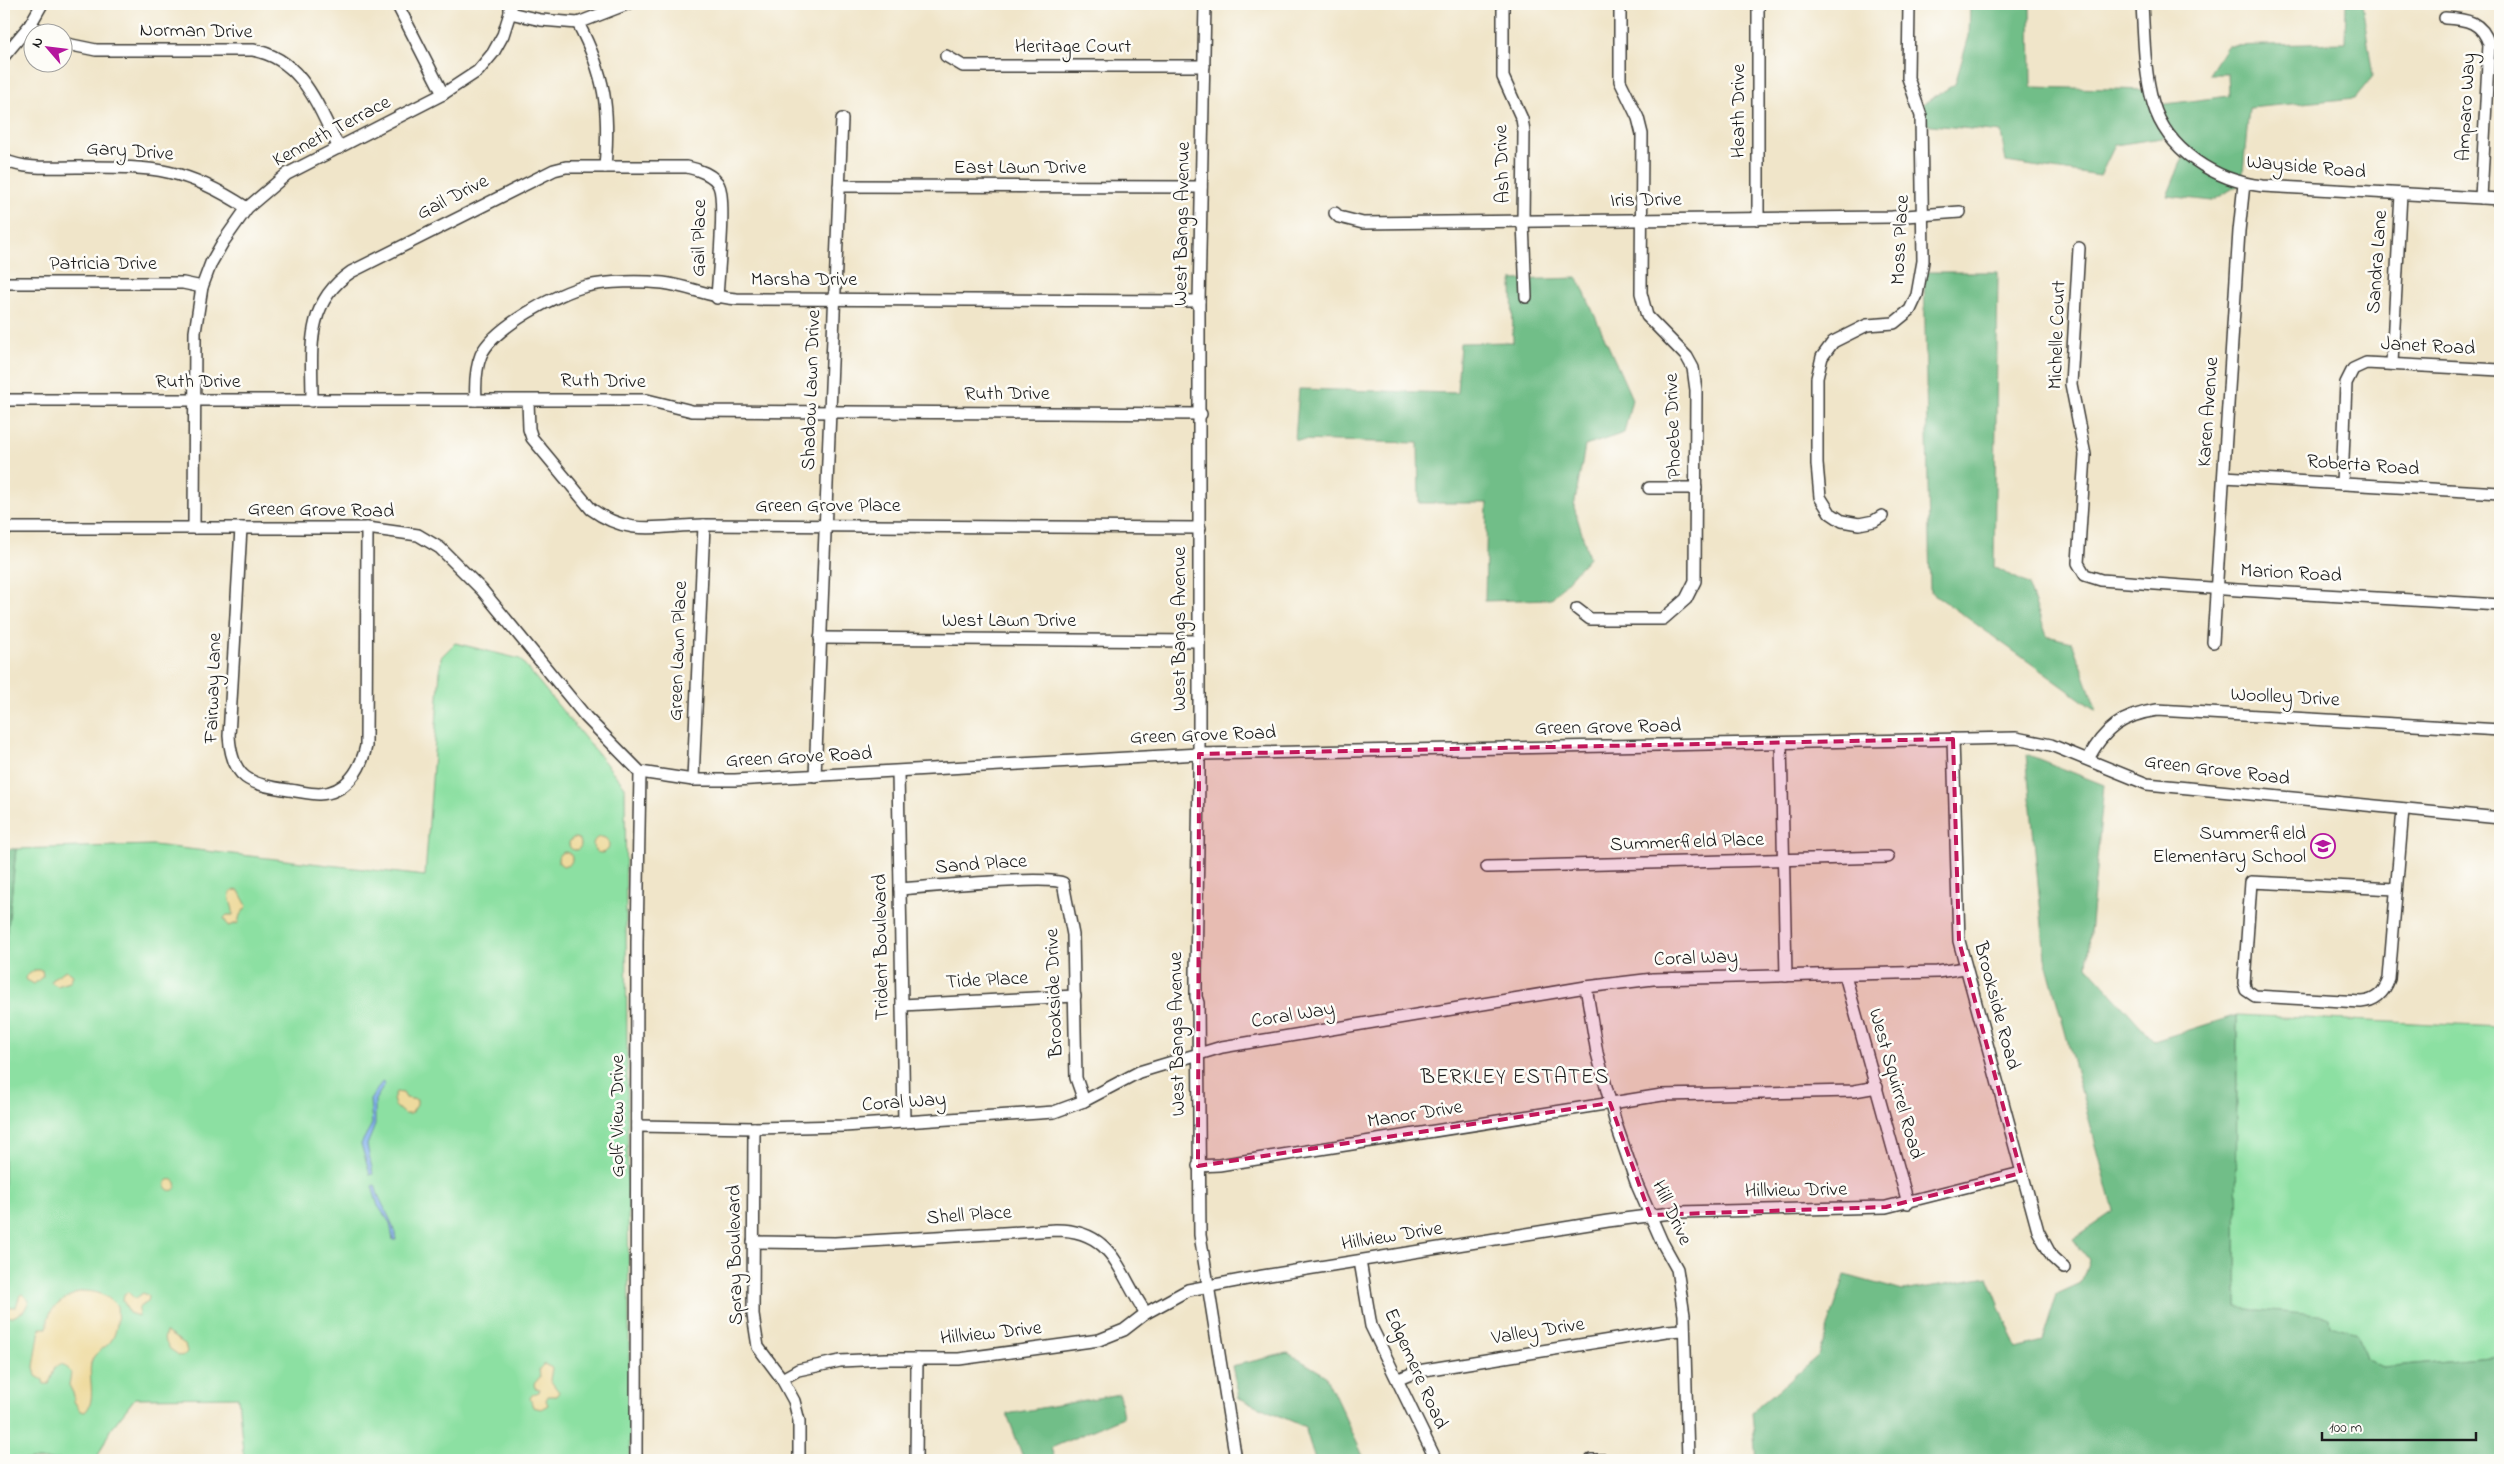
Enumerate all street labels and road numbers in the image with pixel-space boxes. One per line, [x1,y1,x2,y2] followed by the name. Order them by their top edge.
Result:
[139,17,253,47] street label: Norman Drive
[1015,33,1132,63] street label: Heritage Court
[2450,52,2484,162] street label: Amparo Way
[1725,64,1754,158] street label: Heath Drive
[268,89,396,175] street label: Kenneth Terrace
[1487,124,1519,204] street label: Ash Drive
[85,134,175,170] street label: Gary Drive
[1167,141,1200,306] street label: West Bangs Avenue
[2245,148,2367,188] street label: Wayside Road
[954,154,1086,183] street label: East Lawn Drive
[412,168,494,228] street label: Gail Drive
[1610,186,1682,216] street label: Iris Drive
[1884,194,1918,286] street label: Moss Place
[685,199,715,277] street label: Gail Place
[2360,209,2396,315] street label: Sandra Lane
[49,250,157,279] street label: Patricia Drive
[751,266,857,295] street label: Marsha Drive
[2042,280,2074,390] street label: Michelle Court
[795,309,829,471] street label: Shadow Lawn Drive
[2380,330,2476,364] street label: Janet Road
[2191,356,2227,468] street label: Karen Avenue
[560,367,646,397] street label: Ruth Drive
[155,368,241,397] street label: Ruth Drive
[1658,373,1690,479] street label: Phoebe Drive
[964,380,1050,409] street label: Ruth Drive
[2306,448,2420,484] street label: Roberta Road
[755,492,901,521] street label: Green Grove Place
[248,495,394,527] street label: Green Grove Road
[1166,547,1196,711] street label: West Bangs Avenue
[2240,557,2342,591] street label: Marion Road
[662,580,696,722] street label: Green Lawn Place
[942,607,1076,636] street label: West Lawn Drive
[198,632,230,745] street label: Fairway Lane
[2230,681,2340,715] street label: Woolley Drive
[1535,712,1681,744] street label: Green Grove Road
[1129,719,1277,753] street label: Green Grove Road
[725,740,873,776] street label: Green Grove Road
[2143,748,2291,794] street label: Green Grove Road
[1609,826,1765,860] street label: Summerfield Place
[934,847,1028,883] street label: Sand Place
[866,873,898,1021] street label: Trident Boulevard
[1038,928,1072,1059] street label: Brookside Drive
[1965,938,2027,1073] street label: Brookside Road
[1653,943,1739,975] street label: Coral Way
[1162,951,1195,1116] street label: West Bangs Avenue
[945,964,1029,998] street label: Tide Place
[1249,995,1337,1037] street label: Coral Way
[1860,1005,1930,1163] street label: West Squirrel Road
[604,1055,633,1177] street label: Golf View Drive
[861,1086,947,1120] street label: Coral Way
[1365,1093,1465,1137] street label: Manor Drive
[1643,1176,1699,1250] street label: Hill Drive
[1745,1176,1847,1206] street label: Hillview Drive
[720,1185,752,1325] street label: Spray Boulevard
[925,1199,1013,1233] street label: Shell Place
[1339,1215,1445,1259] street label: Hillview Drive
[1375,1304,1455,1434] street label: Edgemere Road
[1488,1310,1587,1354] street label: Valley Drive
[939,1314,1043,1354] street label: Hillview Drive

